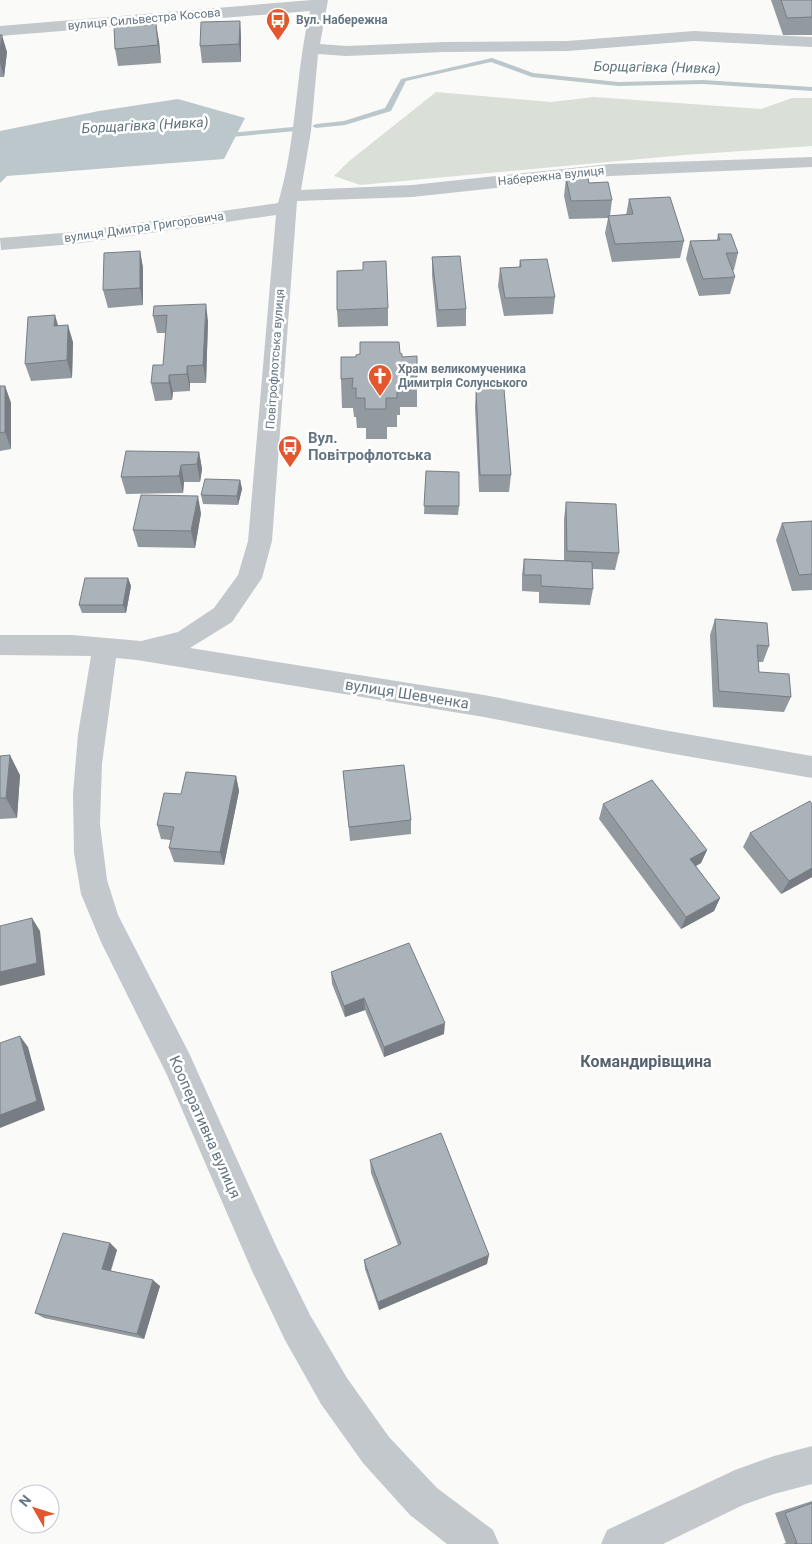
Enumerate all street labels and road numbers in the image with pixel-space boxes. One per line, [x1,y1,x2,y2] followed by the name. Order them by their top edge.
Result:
[67,5,221,33] street label: вулиця Сильвестра Косова
[497,163,605,189] street label: Набережна вулиця
[63,209,225,245] street label: вулиця Дмитра Григоровича
[263,288,287,430] street label: Повітрофлотська вулиця
[344,675,470,713] street label: вулиця Шевченка
[165,1053,245,1201] street label: Кооперативна вулиця

